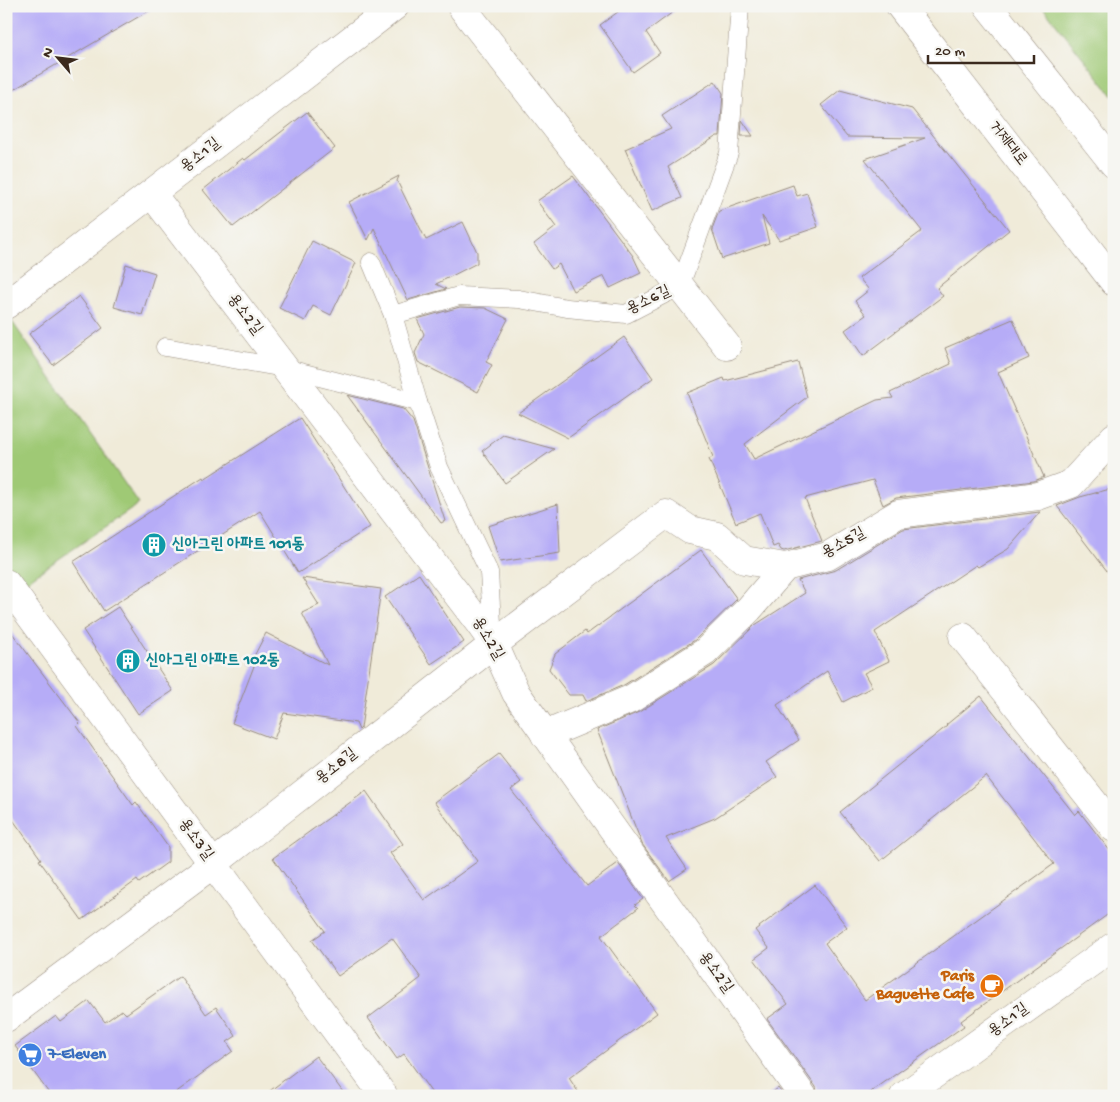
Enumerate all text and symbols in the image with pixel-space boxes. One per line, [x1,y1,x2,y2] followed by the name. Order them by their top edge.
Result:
[32,32,82,82] north arrow
[928,32,1034,64] scale bar
[935,43,965,61] text: 20 m
[39,45,58,61] text: N
[984,118,1030,170] street label: 거제대로
[177,135,225,177] street label: 용소1길
[624,282,674,319] street label: 용소6길
[222,291,266,339] street label: 용소2길
[819,524,869,564] street label: 용소5길
[141,532,167,558] building icon: 신아그린 아파트 101동
[172,536,305,555] place label: 신아그린 아파트 101동
[467,614,507,664] street label: 용소2길
[115,648,141,674] building icon: 신아그린 아파트 102동
[146,652,280,671] place label: 신아그린 아파트 102동
[312,745,362,789] street label: 용소8길
[174,815,217,865] street label: 용소3길
[694,949,736,997] street label: 용소2길
[875,968,975,1005] place label: Paris Baguette Cafe
[979,973,1005,999] cafe icon: Paris Baguette Cafe
[985,1000,1033,1042] street label: 용소1길
[17,1042,43,1068] supermarket icon: 7-Eleven
[47,1046,106,1065] place label: 7-Eleven

